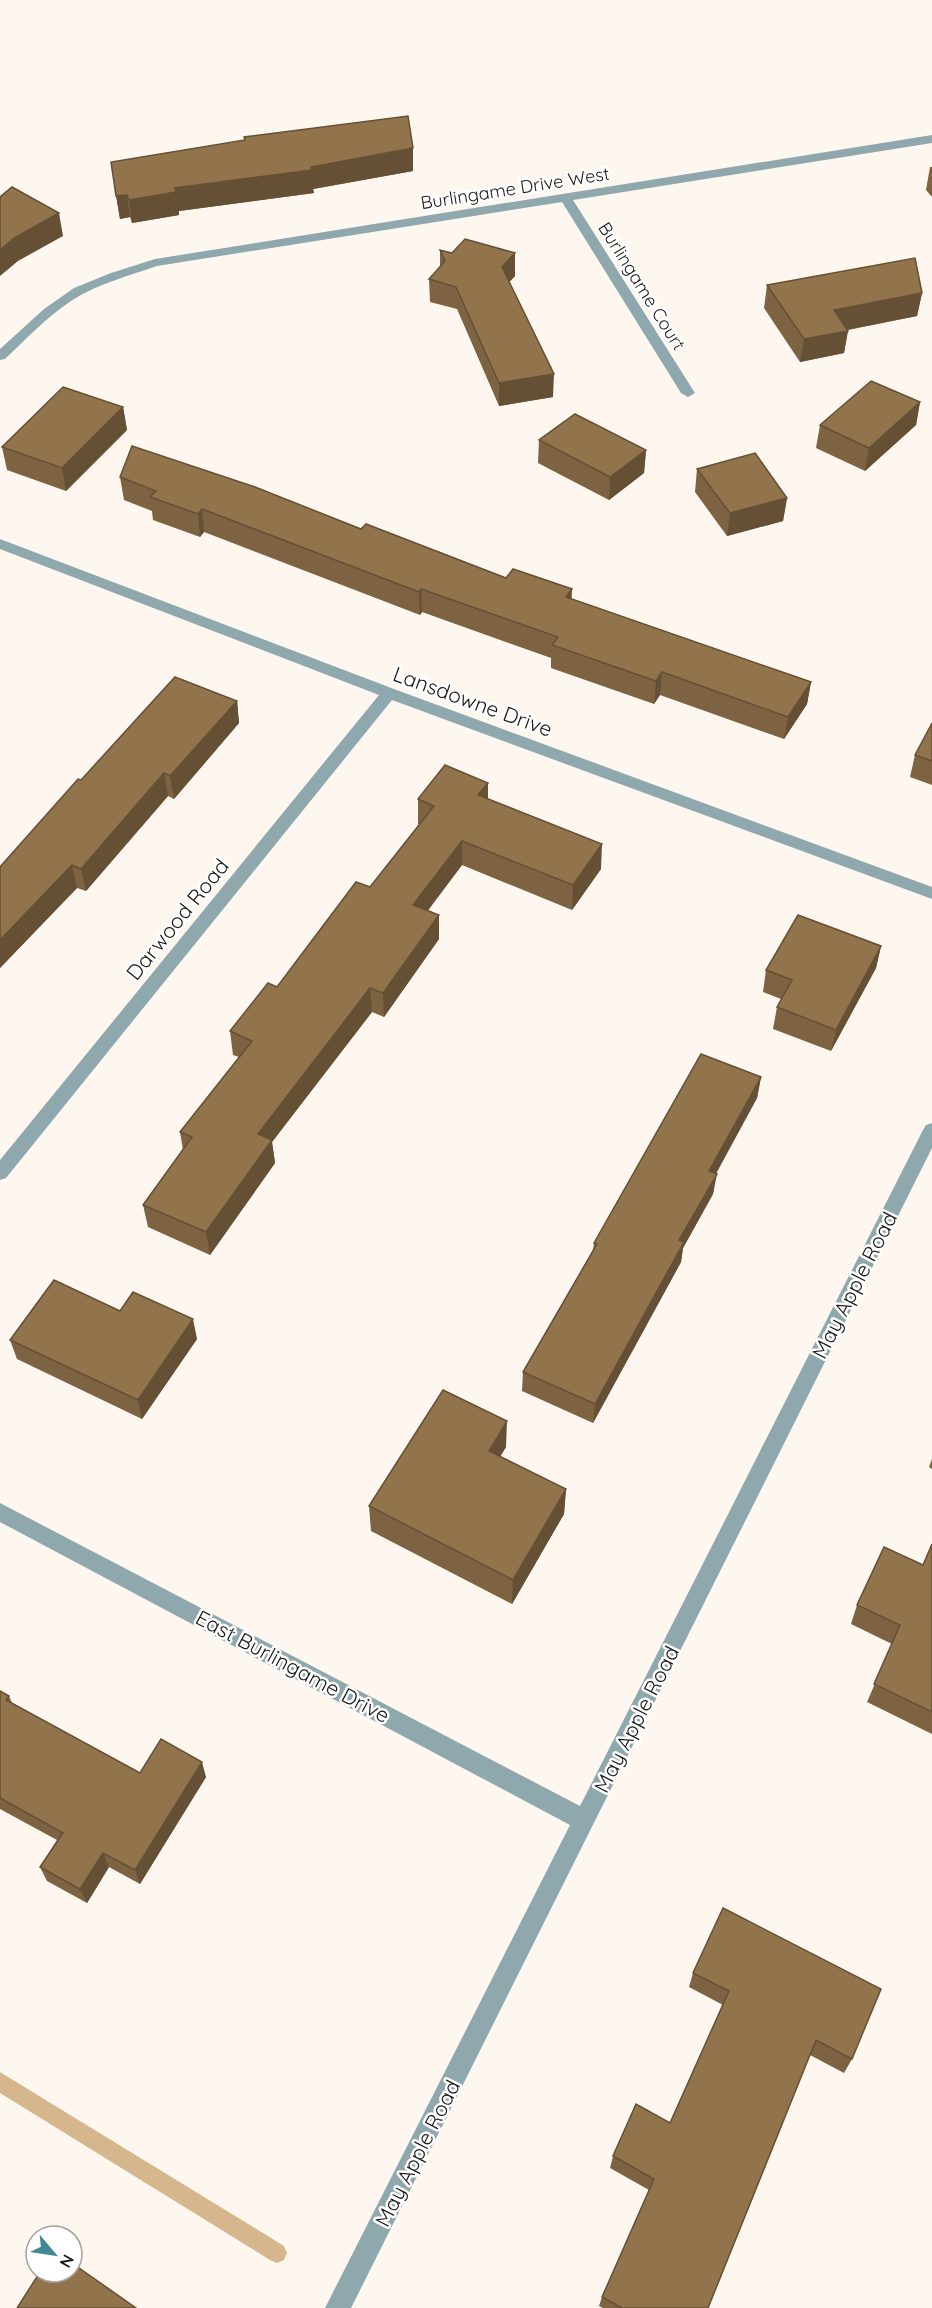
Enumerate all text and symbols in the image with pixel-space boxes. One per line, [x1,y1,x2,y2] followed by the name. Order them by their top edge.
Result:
[419,162,611,214] street label: Burlingame Drive West
[593,218,691,354] street label: Burlingame Court
[390,660,556,742] street label: Lansdowne Drive
[120,853,234,985] street label: Darwood Road
[806,1207,902,1363] street label: May Apple Road
[192,1604,394,1728] street label: East Burlingame Drive
[588,1641,684,1797] street label: May Apple Road
[369,2075,465,2231] street label: May Apple Road
[24,2224,84,2284] north arrow
[56,2251,79,2271] text: N

